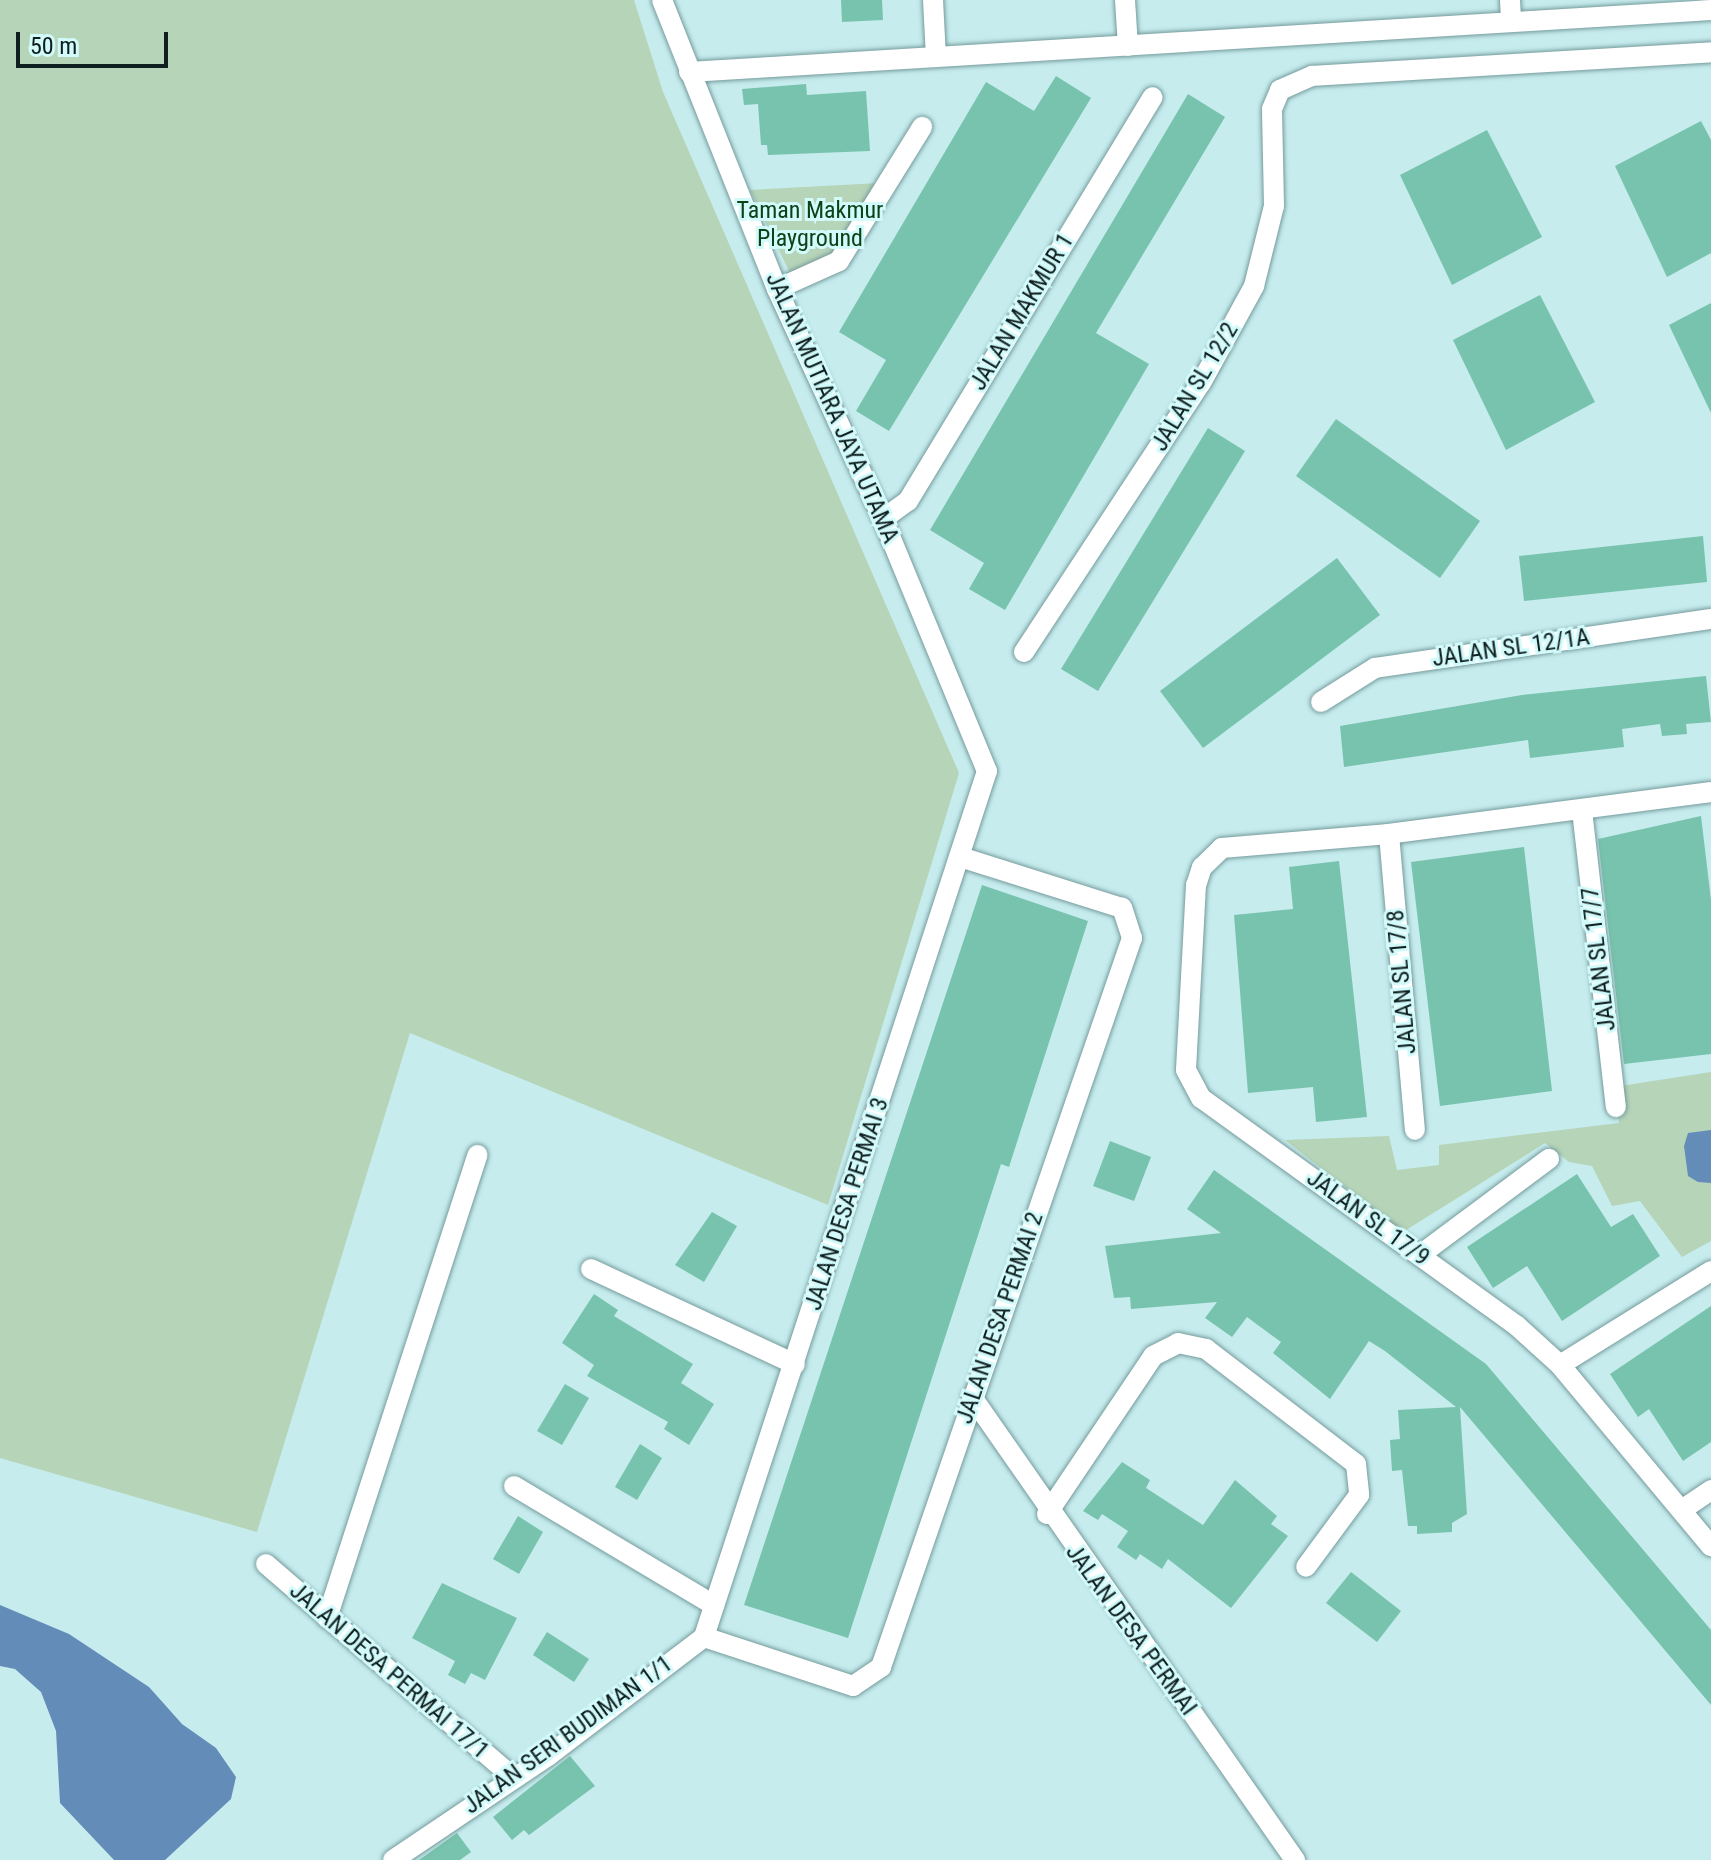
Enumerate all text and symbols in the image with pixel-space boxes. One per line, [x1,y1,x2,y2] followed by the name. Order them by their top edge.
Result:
[20,16,172,66] scale bar
[30,32,77,60] text: 50 m
[737,197,883,253] park label: Taman Makmur Playground
[964,228,1080,396] street label: JALAN MAKMUR 1
[759,268,905,548] street label: JALAN MUTIARA JAYA UTAMA
[1145,318,1245,456] street label: JALAN SL 12/2
[1430,623,1592,673] street label: JALAN SL 12/1A
[1576,885,1622,1033] street label: JALAN SL 17/7
[1381,909,1423,1055] street label: JALAN SL 17/8
[799,1094,895,1314] street label: JALAN DESA PERMAI 3
[1301,1164,1435,1272] street label: JALAN SL 17/9
[950,1208,1050,1428] street label: JALAN DESA PERMAI 2
[1059,1539,1203,1721] street label: JALAN DESA PERMAI
[283,1577,495,1765] street label: JALAN DESA PERMAI 17/1
[458,1650,678,1820] street label: JALAN SERI BUDIMAN 1/1

